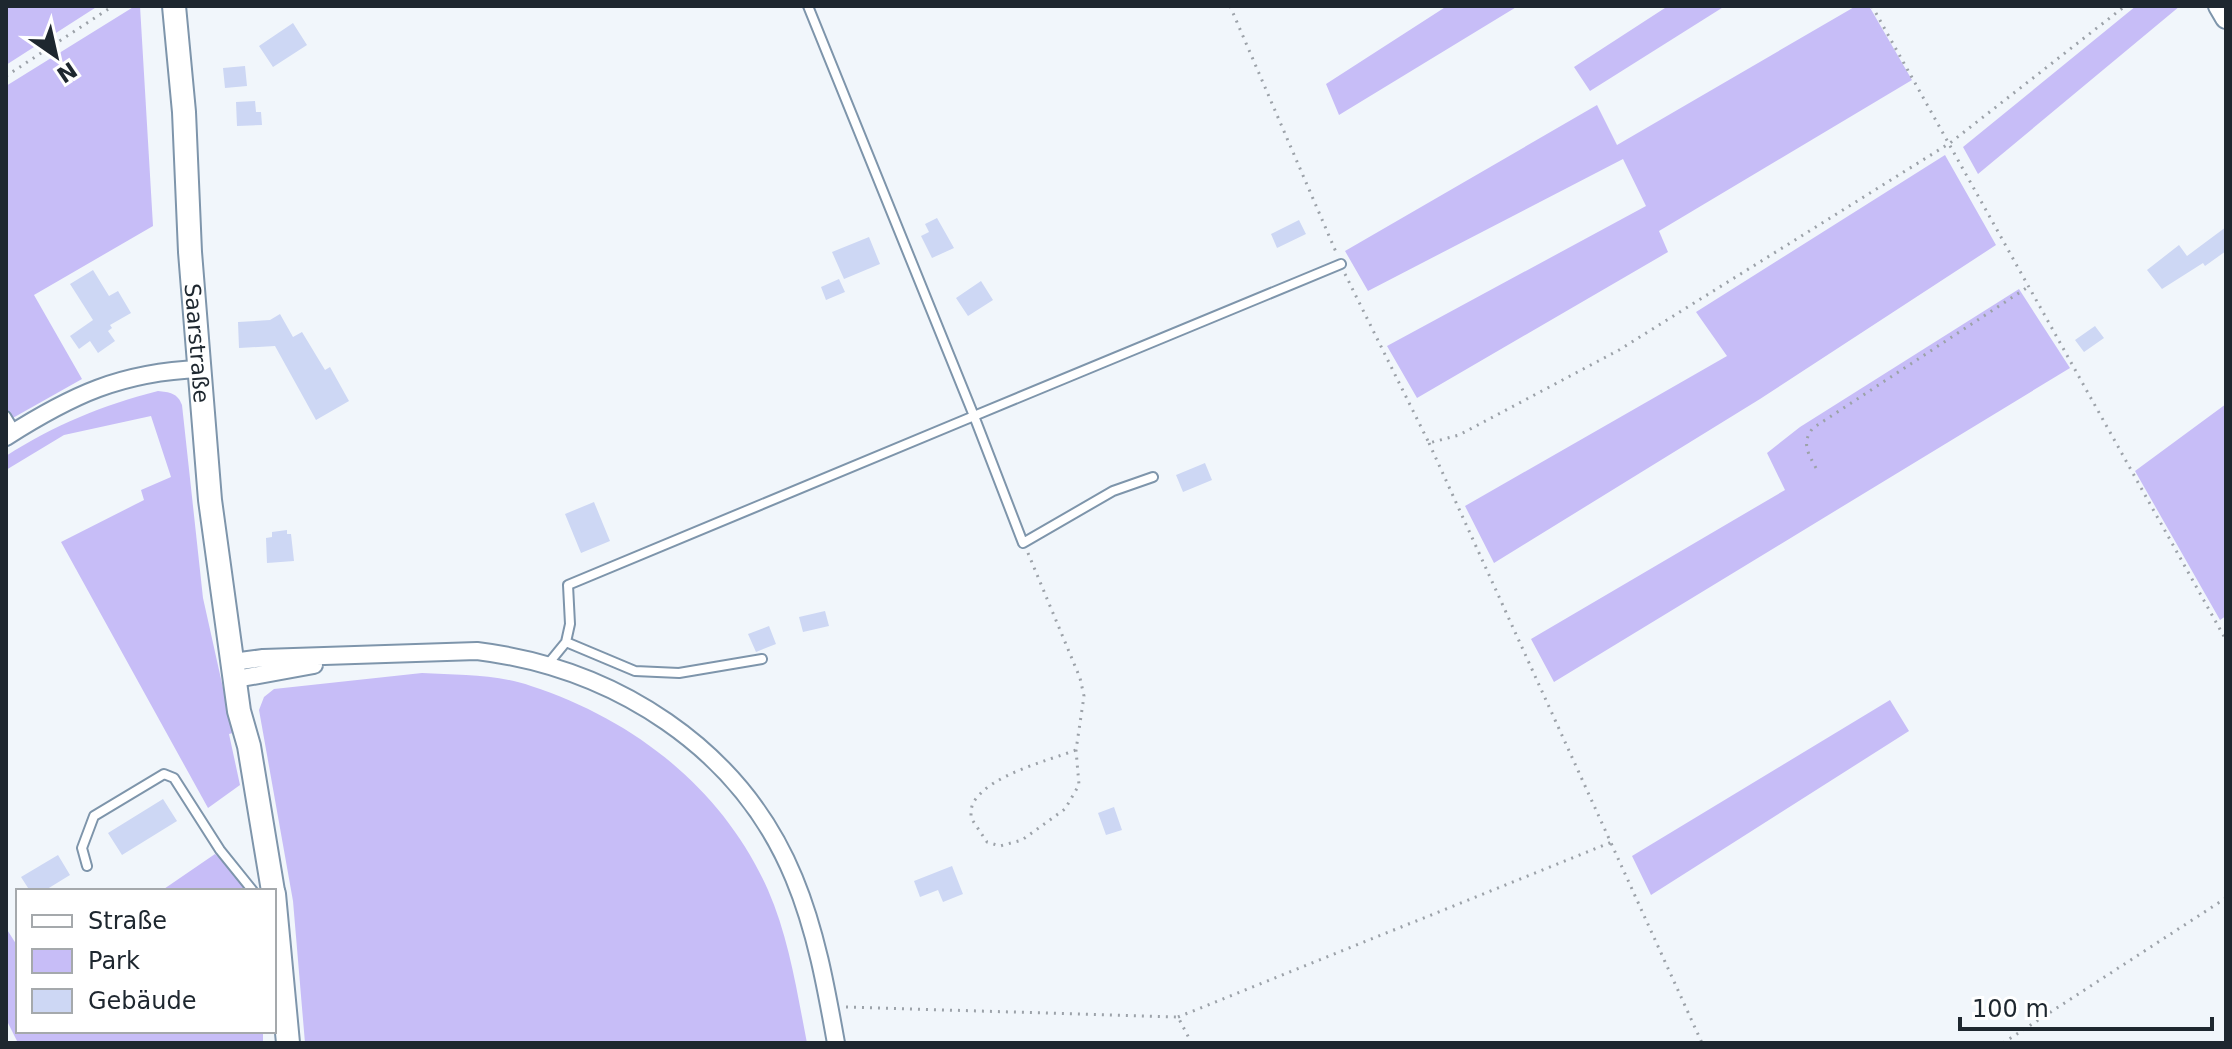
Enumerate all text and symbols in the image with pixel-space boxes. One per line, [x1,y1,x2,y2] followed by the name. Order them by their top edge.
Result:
[16,16,96,96] north arrow
[52,57,82,88] text: N
[180,282,214,404] street label: Saarstraße
[16,889,276,1033] legend
[88,907,167,935] text: Straße
[88,947,140,975] text: Park
[1960,981,2212,1031] scale bar
[88,987,197,1015] text: Gebäude
[1972,995,2049,1023] text: 100 m

